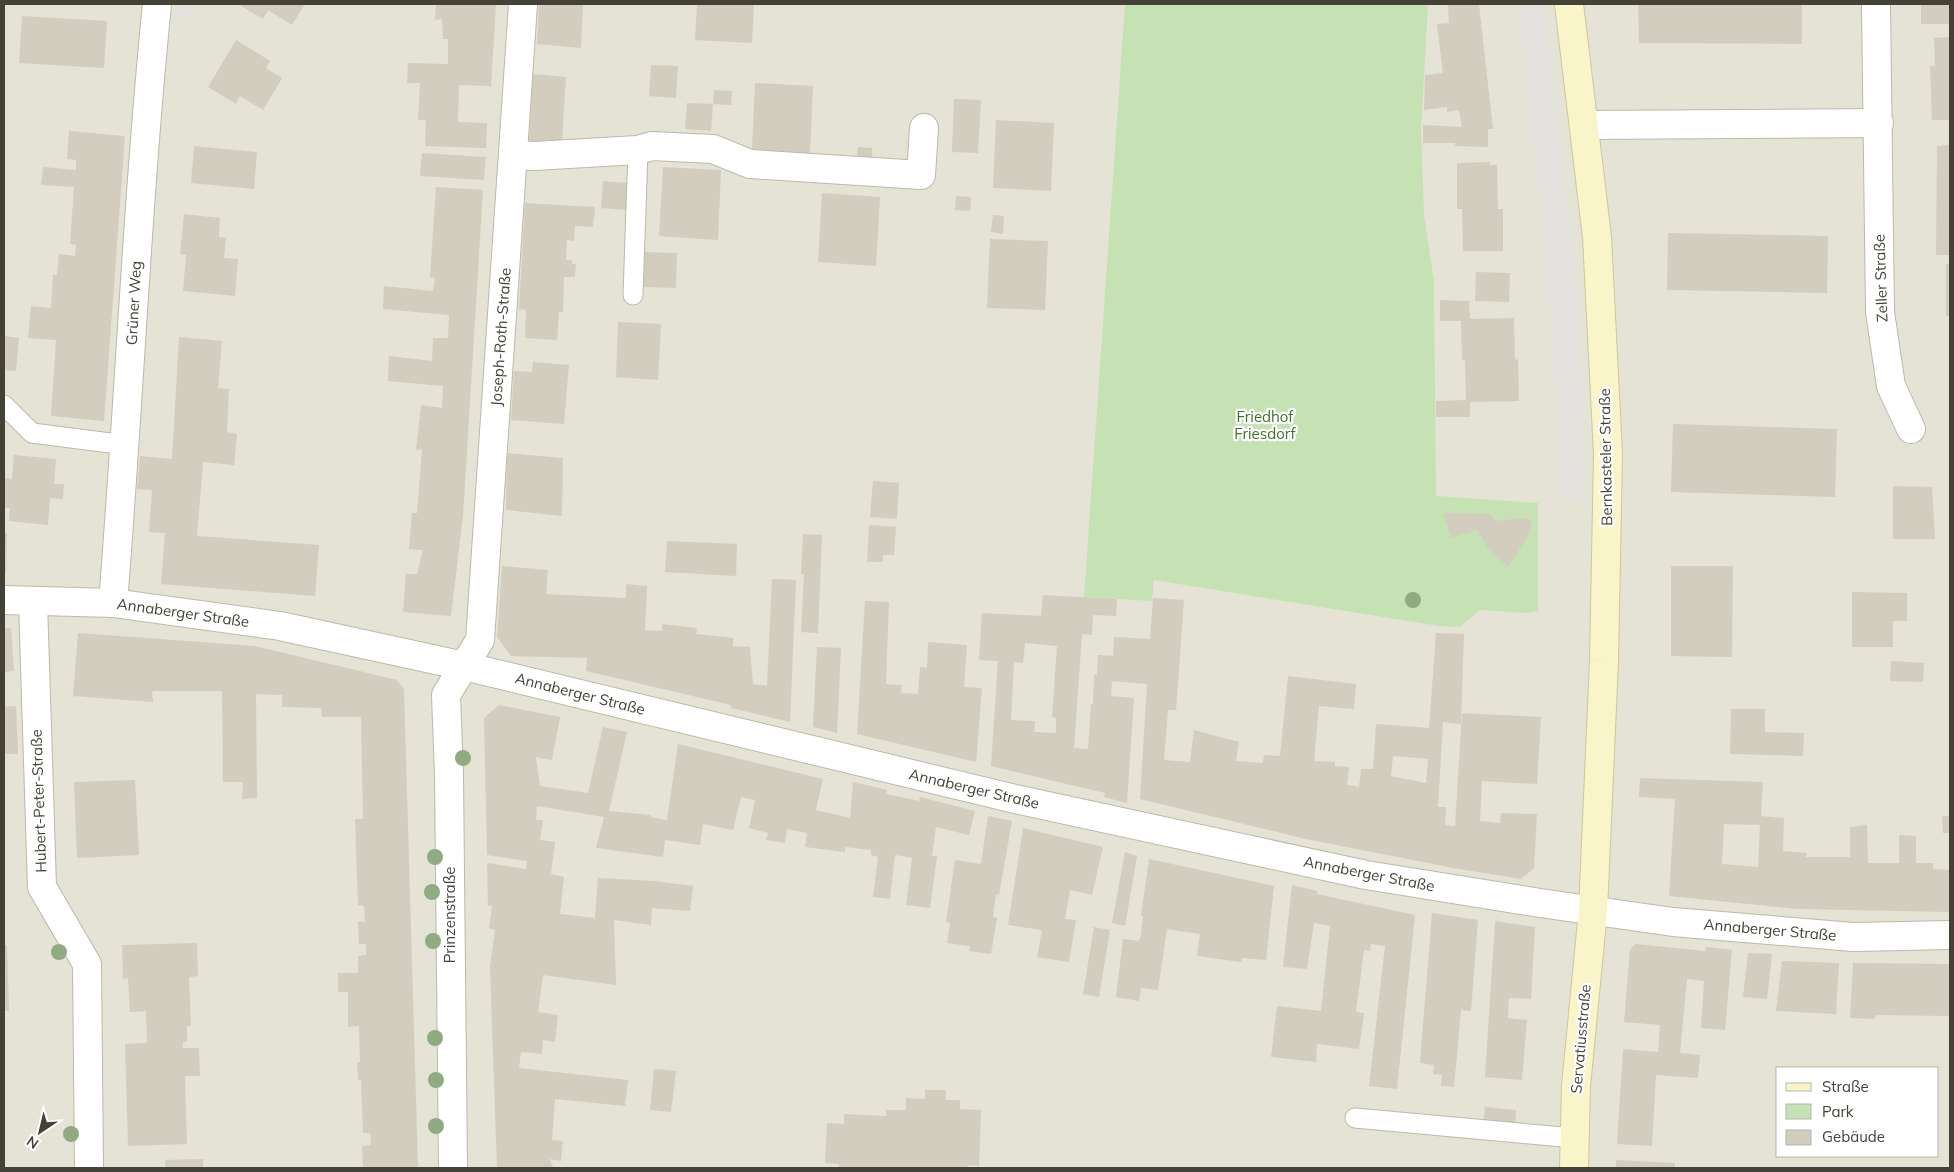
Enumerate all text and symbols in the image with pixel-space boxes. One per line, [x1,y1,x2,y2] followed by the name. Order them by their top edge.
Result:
[1869,234,1892,322] street label: Zeller Straße
[122,260,145,346] street label: Grüner Weg
[486,267,515,407] street label: Joseph-Roth-Straße
[1595,388,1616,526] street label: Bernkasteler Straße
[1234,407,1297,443] park label: Friedhof Friesdorf
[116,594,250,631] street label: Annaberger Straße
[513,668,647,719] street label: Annaberger Straße
[27,729,50,873] street label: Hubert-Peter-Straße
[907,764,1041,813] street label: Annaberger Straße
[1302,851,1436,896] street label: Annaberger Straße
[440,867,459,963] street label: Prinzenstraße
[1703,914,1837,945] street label: Annaberger Straße
[1566,983,1595,1094] street label: Servatiusstraße
[1776,1067,1939,1157] legend
[1822,1077,1869,1096] text: Straße
[1822,1102,1854,1121] text: Park
[15,1107,65,1157] north arrow
[1822,1127,1885,1146] text: Gebäude
[23,1132,42,1153] text: N

